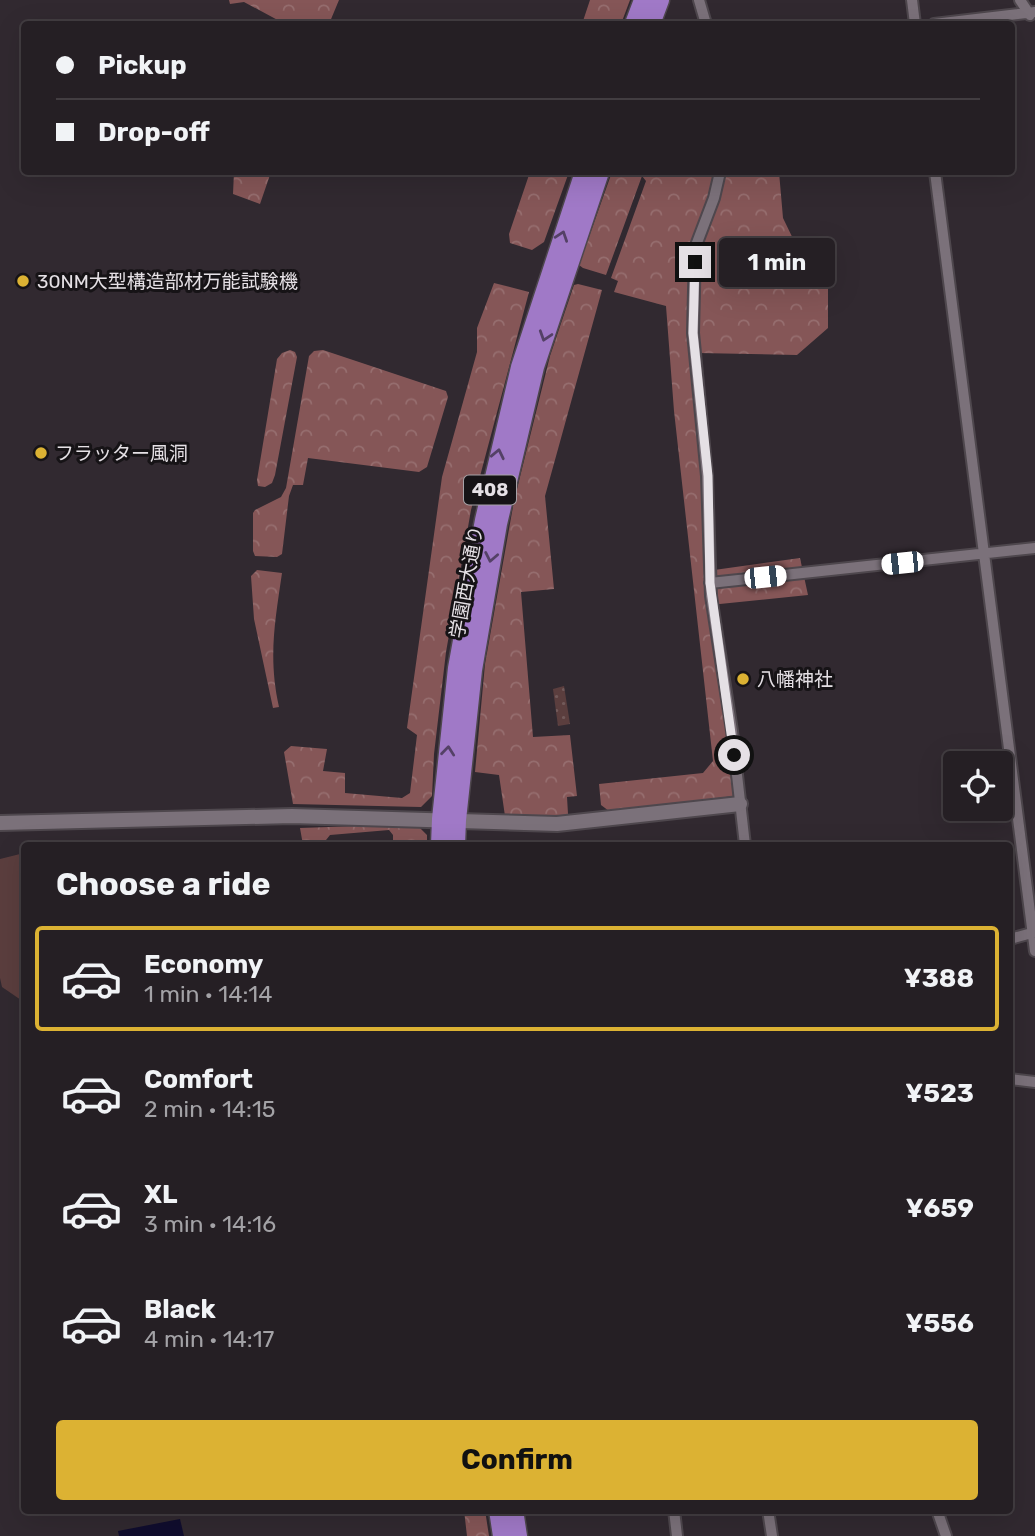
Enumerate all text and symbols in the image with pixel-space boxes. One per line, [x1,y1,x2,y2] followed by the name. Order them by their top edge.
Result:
[98,50,187,81] text: Pickup
[98,117,210,148] text: Drop-off
[554,230,568,243] one-way arrow
[720,238,835,286] callout: 1 min
[679,246,711,278] route end
[748,248,806,276] text: 1 min
[37,270,298,293] place label: 30NM大型構造部材万能試験機
[15,273,31,289] marker: 30NM大型構造部材万能試験機
[539,329,553,342] one-way arrow
[55,442,188,465] place label: フラッター風洞
[33,445,49,461] marker: フラッター風洞
[490,448,504,460] one-way arrow
[464,476,516,504] road number: 408
[445,524,488,640] street label: 学園西大通り
[881,550,924,576] car
[485,551,500,563] one-way arrow
[744,564,787,590] car
[757,668,833,691] place label: 八幡神社
[735,671,751,687] marker: 八幡神社
[718,739,750,771] route start
[440,745,455,756] one-way arrow
[943,751,1013,821] map controls
[943,751,1013,821] button: locate
[56,865,270,903] text: Choose a ride
[60,947,123,1010] icon: car
[144,949,263,980] text: Economy
[904,963,974,994] text: ¥388
[144,980,272,1008] text: 1 min · 14:14
[60,1062,123,1125] icon: car
[144,1064,253,1095] text: Comfort
[905,1078,974,1109] text: ¥523
[144,1095,275,1123] text: 2 min · 14:15
[60,1177,123,1240] icon: car
[144,1179,177,1210] text: XL
[906,1193,974,1224] text: ¥659
[144,1210,276,1238] text: 3 min · 14:16
[60,1292,123,1355] icon: car
[144,1294,216,1325] text: Black
[906,1308,974,1339] text: ¥556
[144,1325,274,1353] text: 4 min · 14:17
[56,1420,978,1500] button: Confirm

